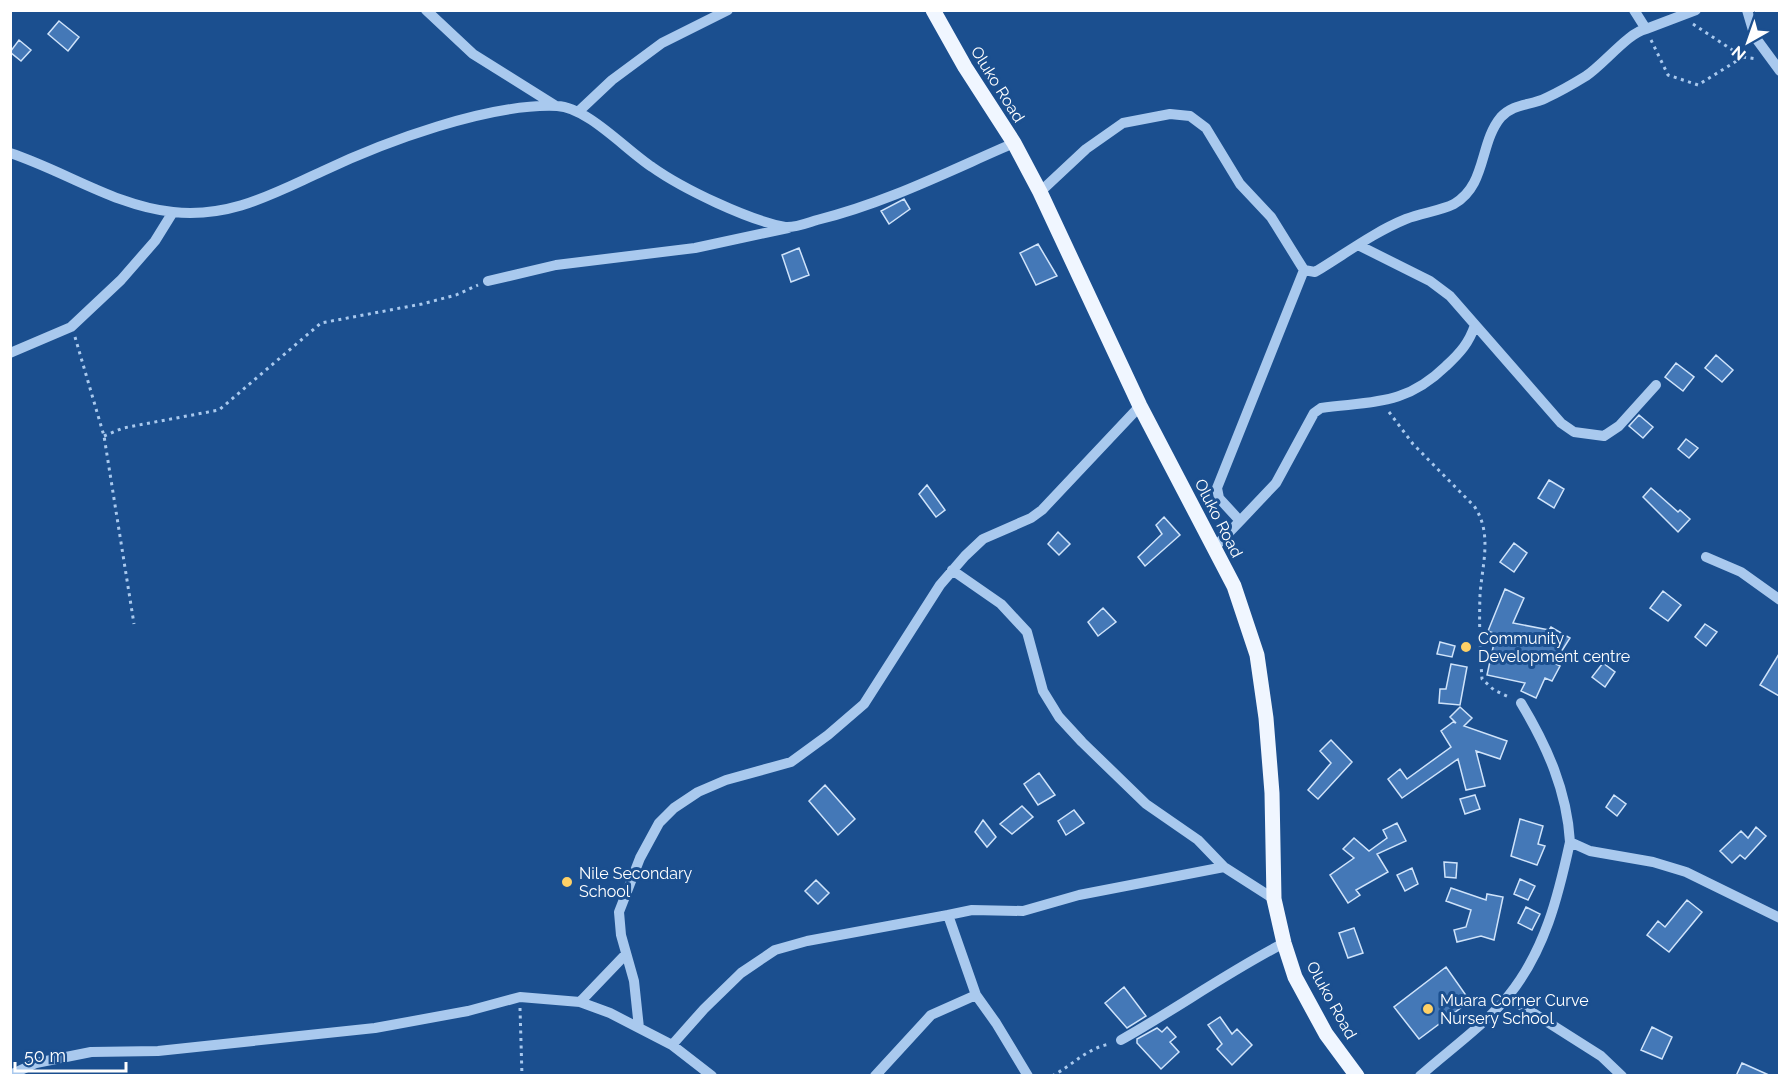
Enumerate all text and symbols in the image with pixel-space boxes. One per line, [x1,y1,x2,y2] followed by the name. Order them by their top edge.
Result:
[1718,12,1778,72] north arrow
[1728,42,1749,64] text: N
[967,43,1028,126] street label: Oluko Road
[1191,476,1247,561] street label: Oluko Road
[1478,629,1630,666] place label: Community Development centre
[1459,640,1473,654] marker: Community Development centre
[579,864,693,901] place label: Nile Secondary School
[560,875,574,889] marker: Nile Secondary School
[1302,958,1361,1042] street label: Oluko Road
[1440,991,1589,1028] place label: Muara Corner Curve Nursery School
[1421,1002,1435,1016] marker: Muara Corner Curve Nursery School
[15,1035,126,1073] scale bar
[24,1045,66,1066] text: 50 m

